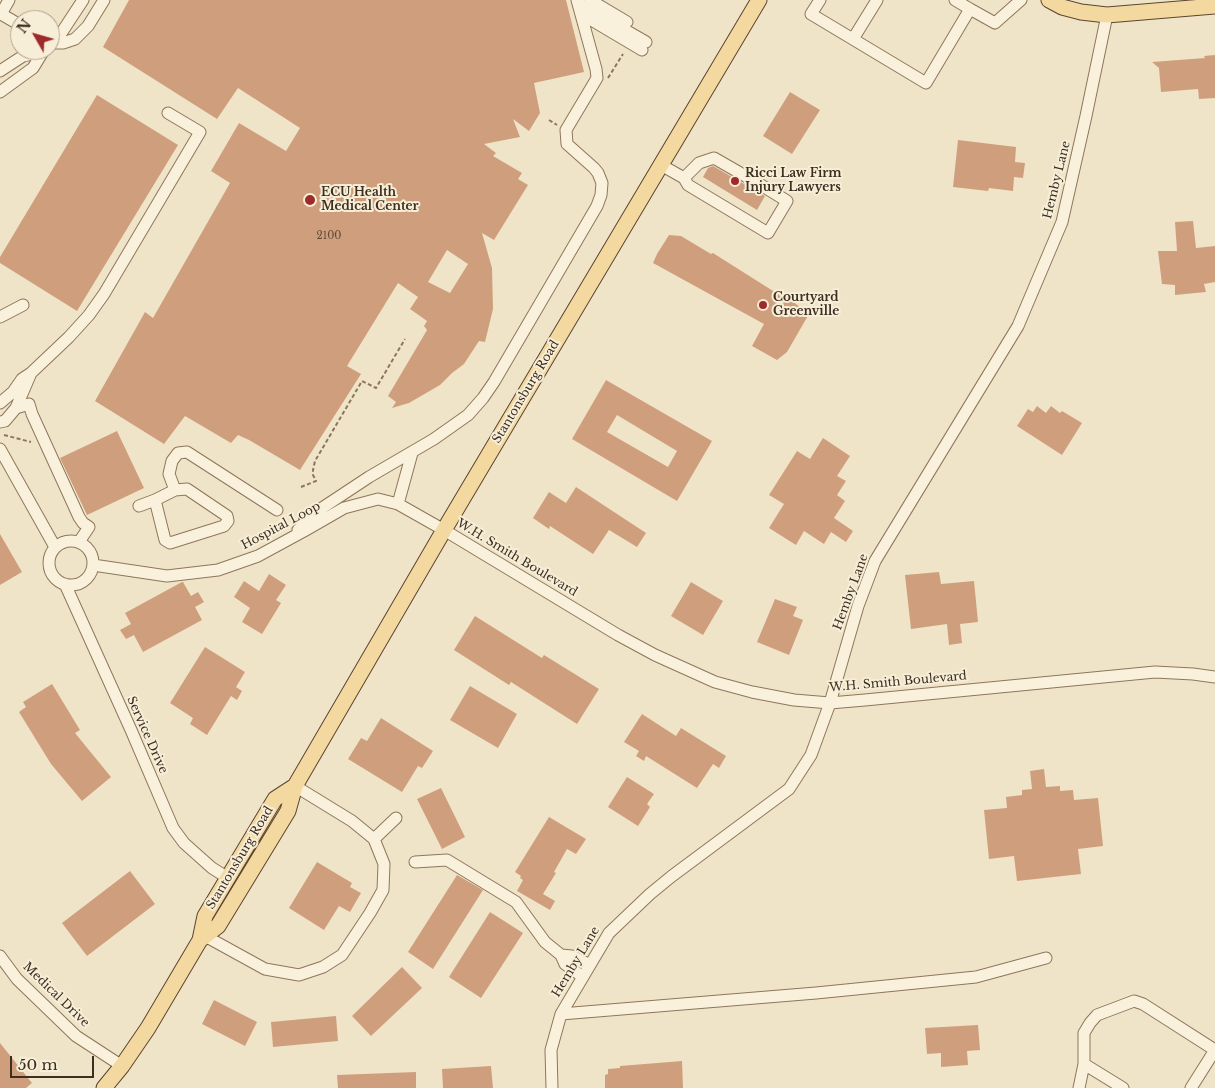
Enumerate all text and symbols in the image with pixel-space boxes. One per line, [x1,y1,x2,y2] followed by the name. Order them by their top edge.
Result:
[10,10,60,60] north arrow
[13,16,35,37] text: N
[1040,140,1074,220] street label: Hemby Lane
[745,167,842,195] place label: Ricci Law Firm Injury Lawyers
[729,175,741,187] marker: Ricci Law Firm Injury Lawyers
[321,186,418,214] place label: ECU Health Medical Center
[303,193,317,207] marker: ECU Health Medical Center
[317,230,341,242] house number: 2100
[773,291,839,319] place label: Courtyard Greenville
[757,299,769,311] marker: Courtyard Greenville
[490,338,562,446] street label: Stantonsburg Road
[239,499,323,553] street label: Hospital Loop
[454,516,580,600] street label: W.H. Smith Boulevard
[831,552,871,632] street label: Hemby Lane
[828,669,968,695] street label: W.H. Smith Boulevard
[124,694,170,776] street label: Service Drive
[204,804,276,912] street label: Stantonsburg Road
[549,924,603,1000] street label: Hemby Lane
[20,960,92,1030] street label: Medical Drive
[12,1046,96,1078] scale bar
[18,1055,58,1074] text: 50 m

